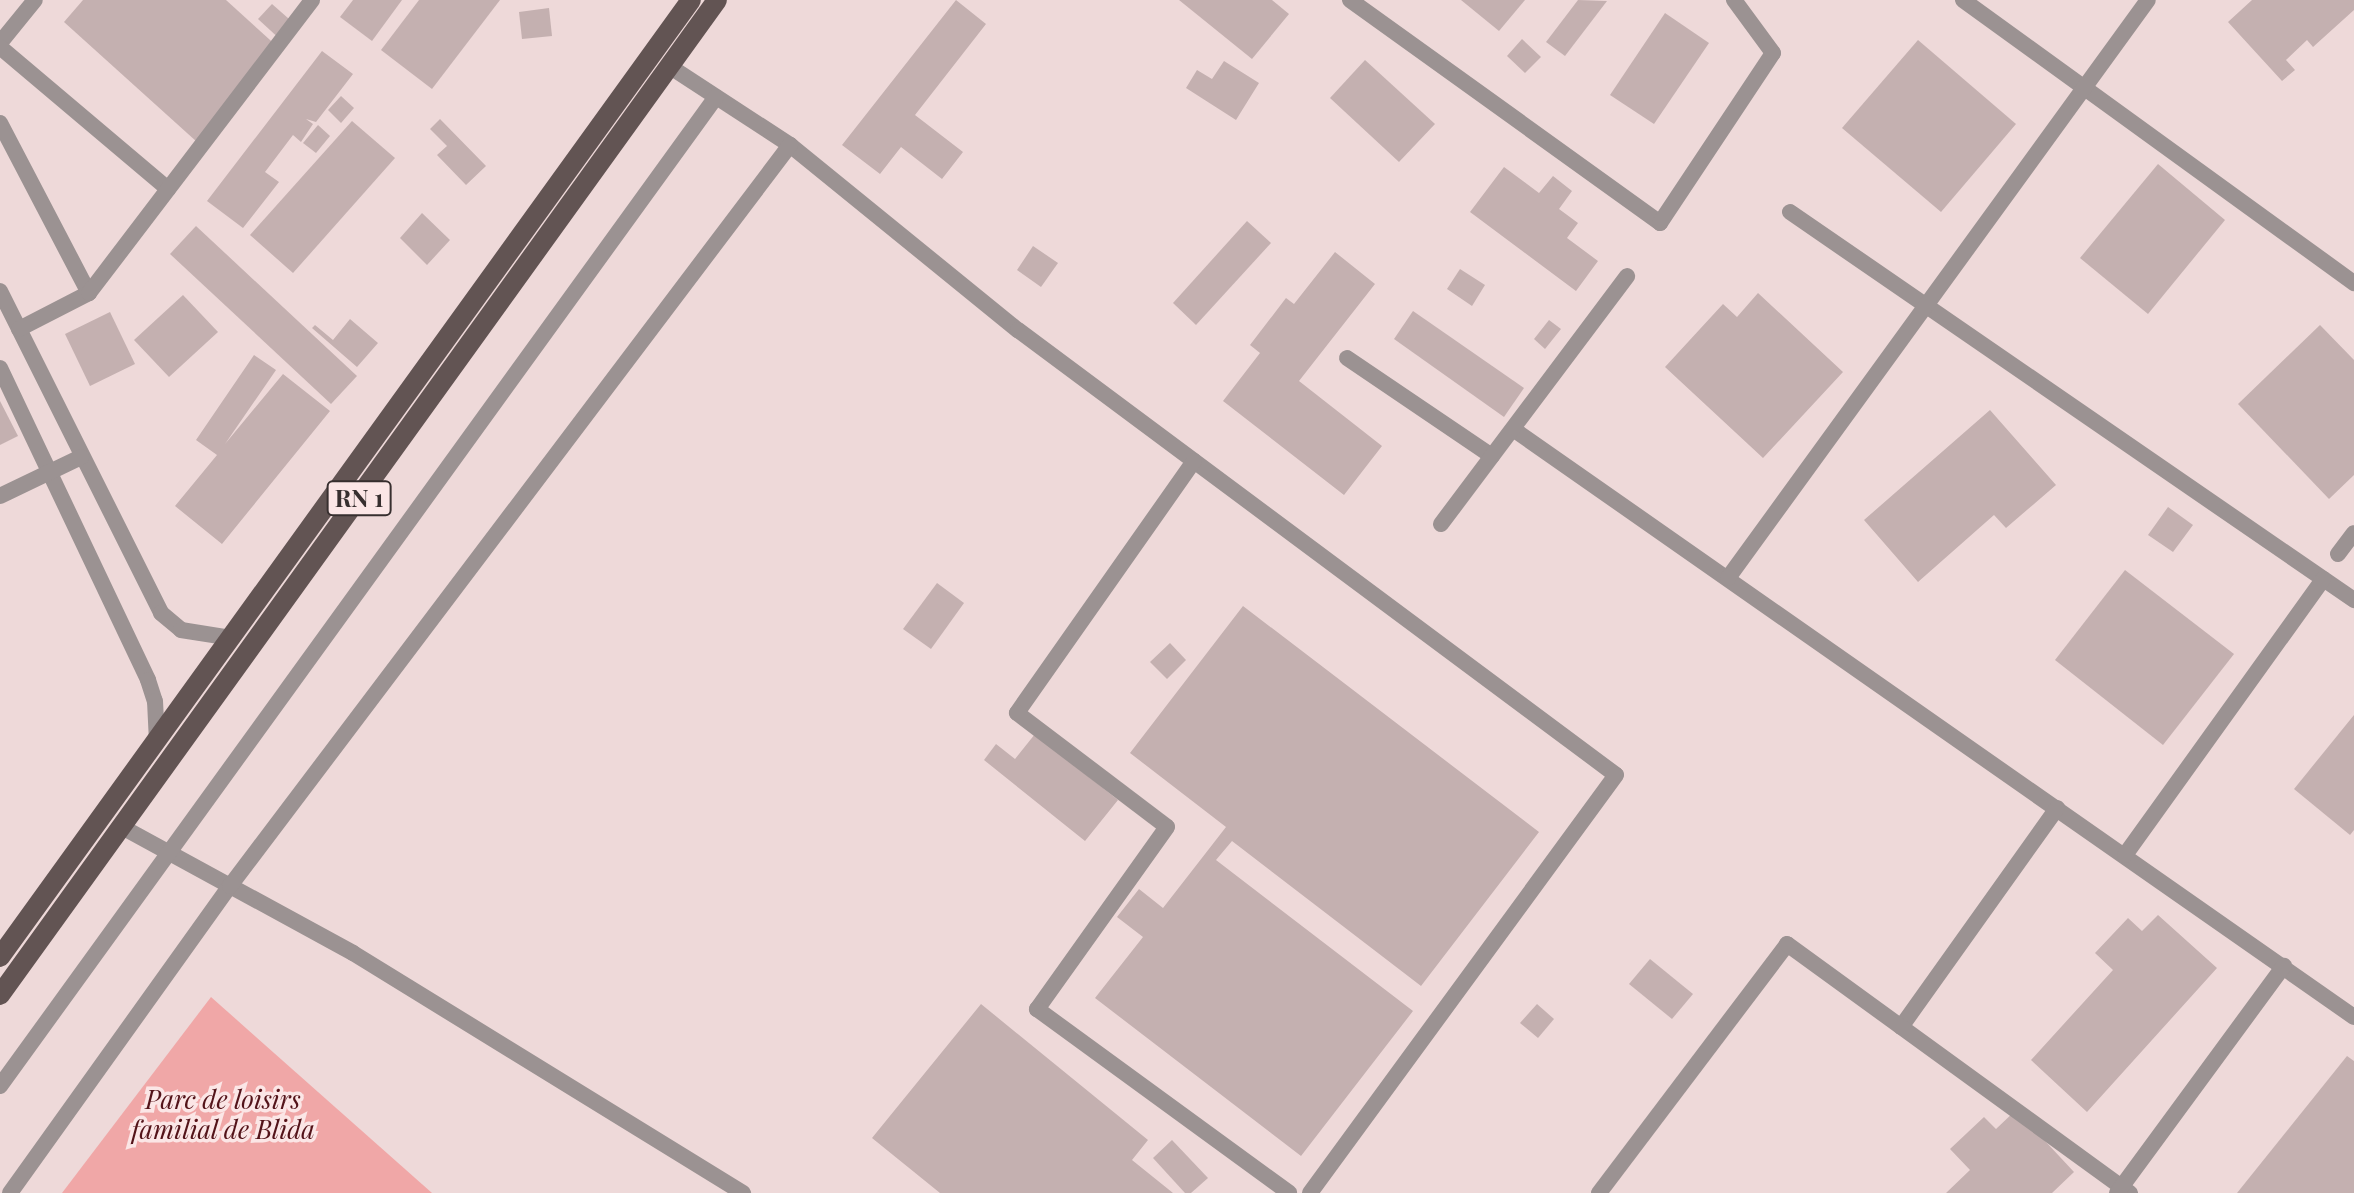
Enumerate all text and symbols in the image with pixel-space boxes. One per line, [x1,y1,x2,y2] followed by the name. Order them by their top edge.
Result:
[325,478,393,518] road number: RN 1
[131,1083,315,1144] park label: Parc de loisirs familial de Blida

